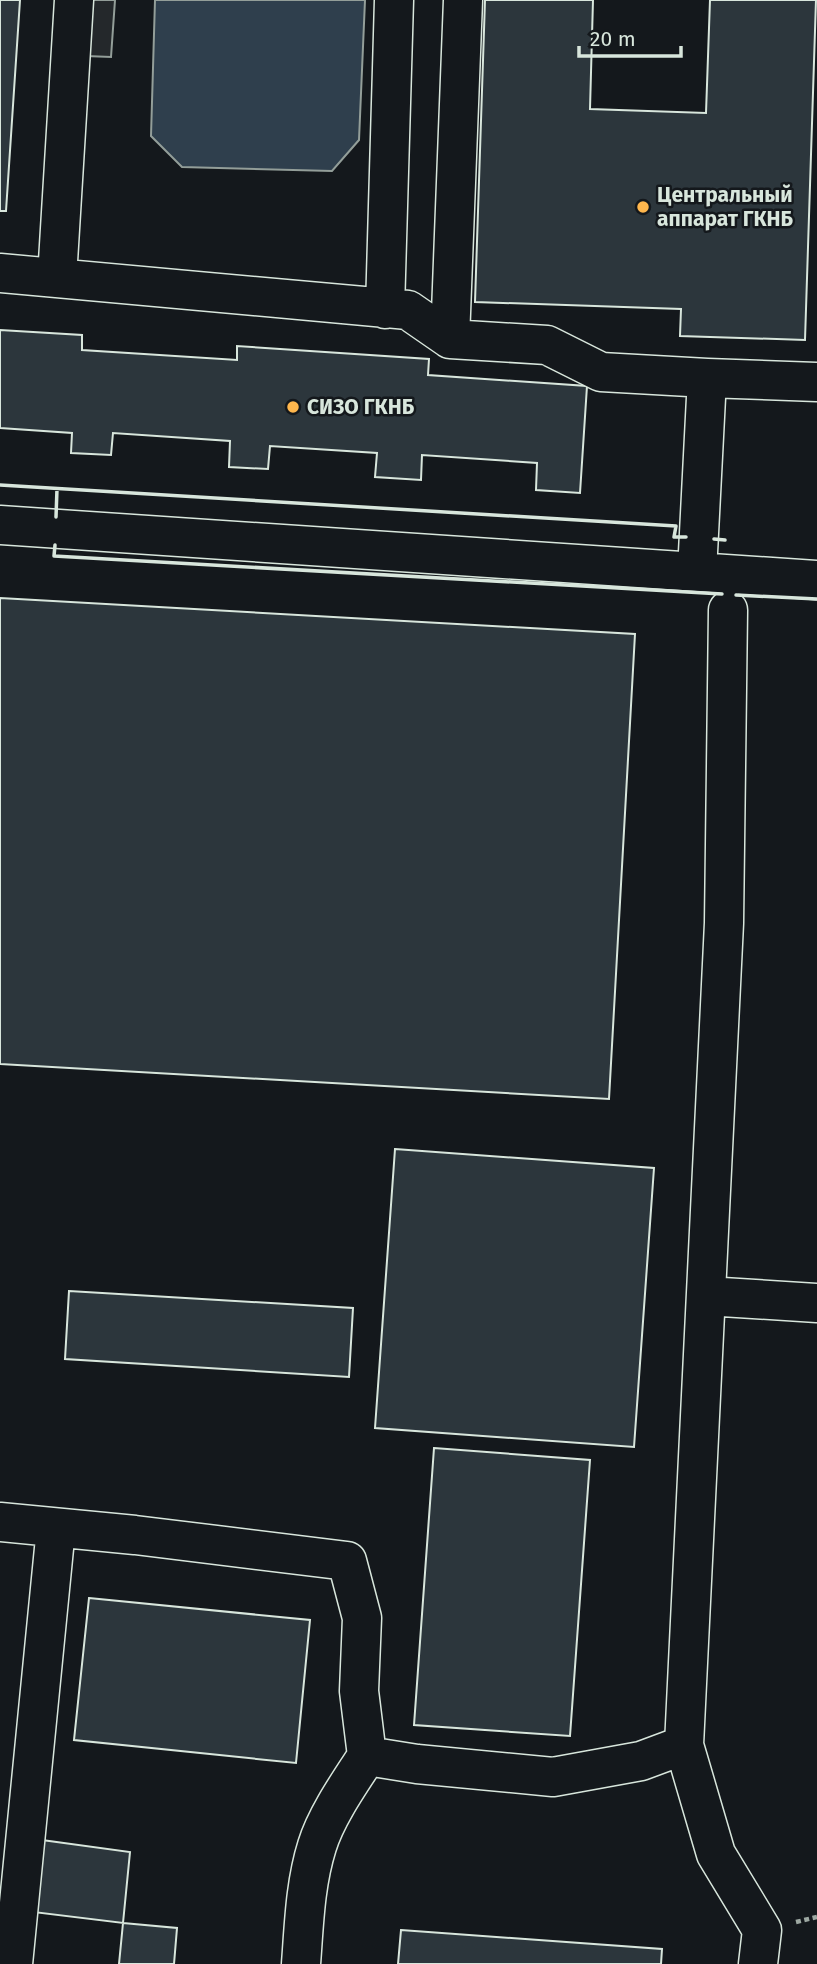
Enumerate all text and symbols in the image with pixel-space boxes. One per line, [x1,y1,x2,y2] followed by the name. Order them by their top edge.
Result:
[579,14,680,58] scale bar
[590,26,636,52] text: 20 m
[657,182,794,232] place label: Центральный аппарат ГКНБ
[635,199,651,215] marker: Центральный аппарат ГКНБ
[307,394,415,420] place label: СИЗО ГКНБ
[285,399,301,415] marker: СИЗО ГКНБ

